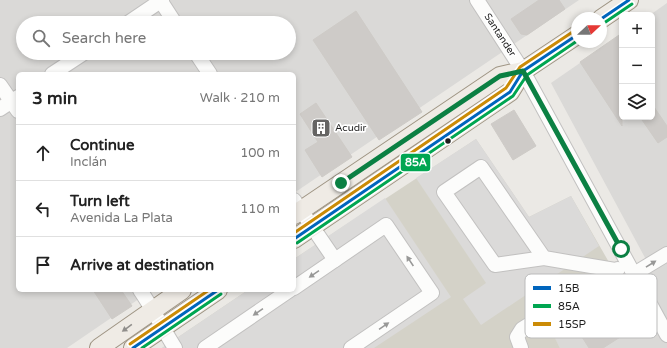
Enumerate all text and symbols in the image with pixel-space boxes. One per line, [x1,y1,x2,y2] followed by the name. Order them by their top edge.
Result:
[482,11,518,59] street label: Santander
[571,12,607,48] north arrow
[619,12,655,120] map controls
[619,12,655,48] button: +
[16,16,296,60] search box
[30,27,52,49] icon: search
[62,29,146,47] text: Search here
[619,48,655,84] button: −
[619,84,655,120] button: layers
[32,88,77,109] text: 3 min
[200,90,280,106] text: Walk · 210 m
[310,117,332,139] building icon: Acudir
[335,122,367,134] place label: Acudir
[70,136,134,154] text: Continue
[443,136,453,146] unlabelled marker
[32,142,54,164] icon: ahead
[240,145,280,161] text: 100 m
[400,153,431,172] line badge: 85A
[70,154,107,170] text: Inclán
[405,156,427,169] text: 85A
[332,174,350,192] route end
[70,192,130,210] text: Turn left
[32,198,54,220] icon: left
[240,201,280,217] text: 110 m
[70,210,173,226] text: Avenida La Plata
[612,240,630,258] route start
[32,254,54,276] icon: arrive
[70,256,214,274] text: Arrive at destination
[406,256,414,266] one-way arrow
[646,260,656,268] one-way arrow
[309,270,319,278] one-way arrow
[525,274,657,338] legend
[558,282,580,295] text: 15B
[558,300,580,313] text: 85A
[253,308,263,316] one-way arrow
[558,318,586,331] text: 15SP
[378,322,389,330] one-way arrow
[121,324,132,332] one-way arrow

